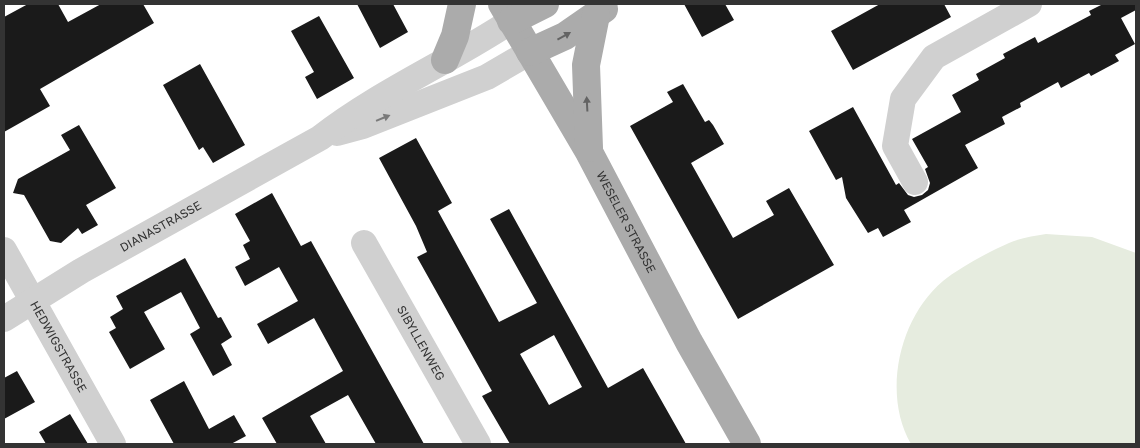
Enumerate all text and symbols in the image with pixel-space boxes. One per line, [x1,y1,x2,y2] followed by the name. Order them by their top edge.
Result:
[557,32,571,40] one-way arrow
[582,95,590,111] one-way arrow
[376,114,390,122] one-way arrow
[593,168,659,275] street label: WESELER STRASSE
[117,197,204,255] street label: DIANASTRASSE
[27,298,90,395] street label: HEDWIGSTRASSE
[394,302,448,383] street label: SIBYLLENWEG

